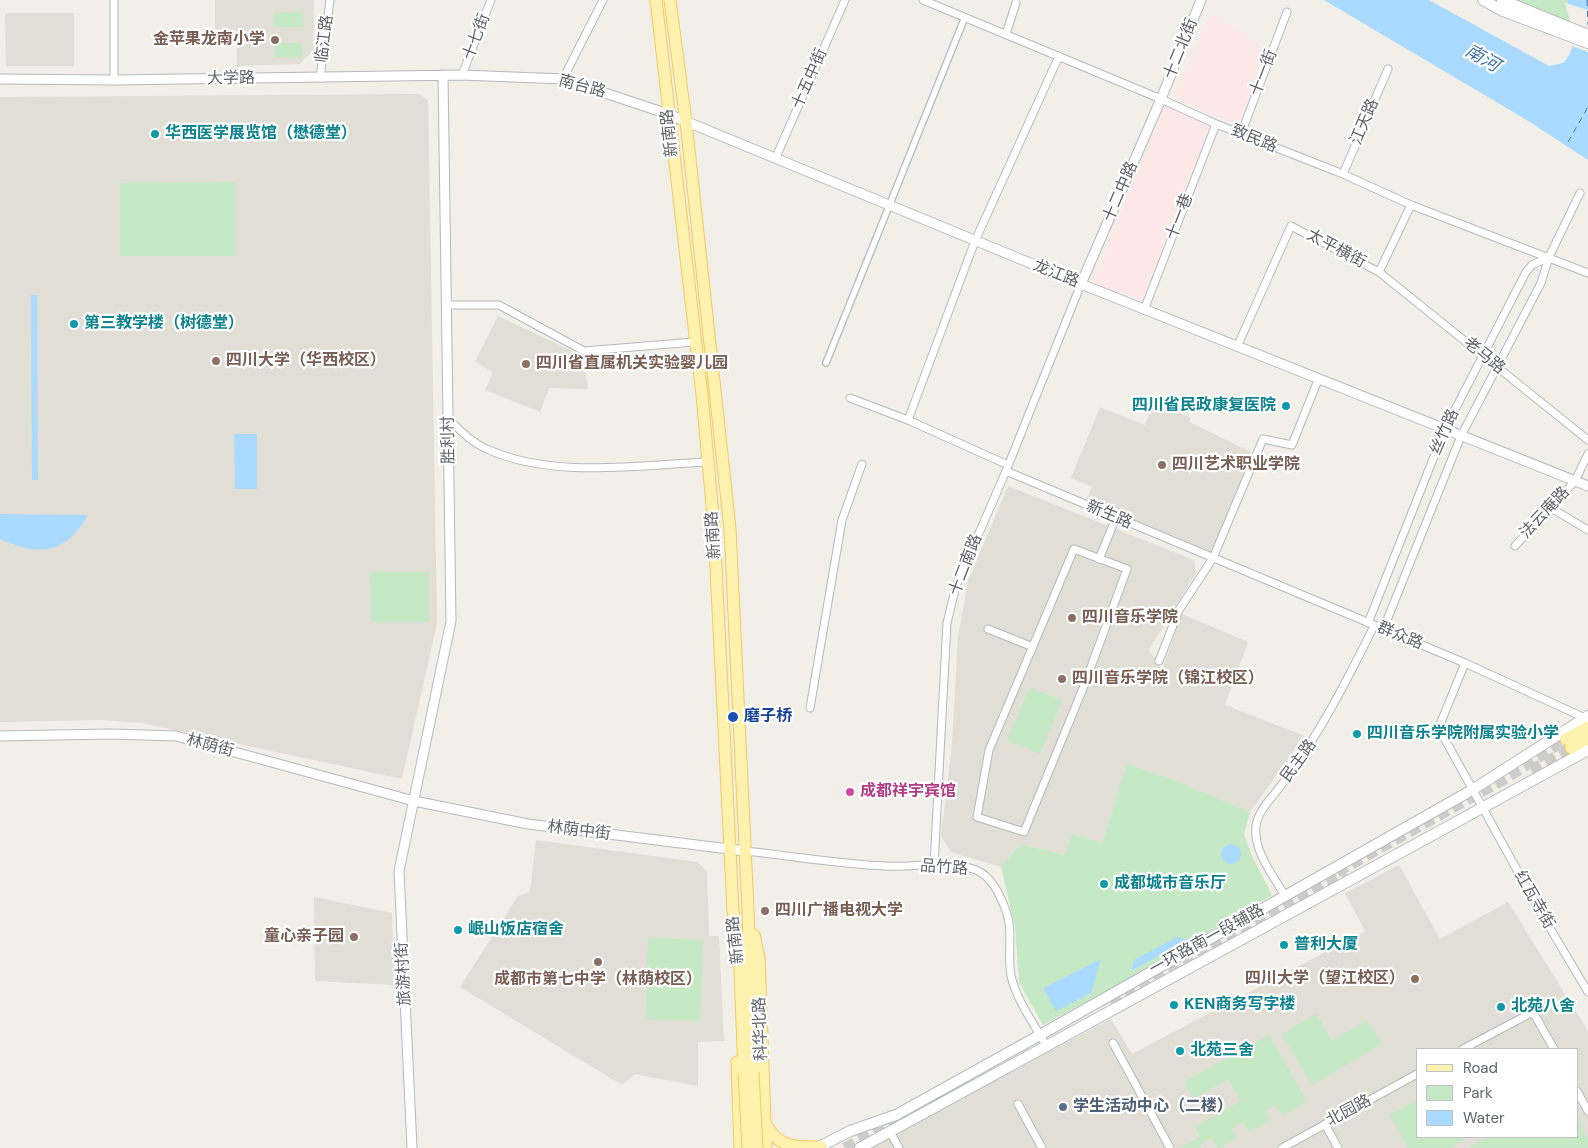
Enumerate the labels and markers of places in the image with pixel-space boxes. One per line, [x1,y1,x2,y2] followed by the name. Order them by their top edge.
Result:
[153,30,265,50] place label: 金苹果龙南小学
[269,34,281,46] marker: 金苹果龙南小学
[165,124,357,144] place label: 华西医学展览馆（懋德堂）
[149,128,161,140] marker: 华西医学展览馆（懋德堂）
[84,314,244,334] place label: 第三教学楼（树德堂）
[68,318,80,330] marker: 第三教学楼（树德堂）
[226,351,386,371] place label: 四川大学（华西校区）
[536,354,728,374] place label: 四川省直属机关实验婴儿园
[210,355,222,367] marker: 四川大学（华西校区）
[520,358,532,370] marker: 四川省直属机关实验婴儿园
[1132,396,1276,416] place label: 四川省民政康复医院
[1280,400,1292,412] marker: 四川省民政康复医院
[1172,455,1300,475] place label: 四川艺术职业学院
[1156,459,1168,471] marker: 四川艺术职业学院
[1082,608,1178,628] place label: 四川音乐学院
[1066,612,1078,624] marker: 四川音乐学院
[1072,669,1264,689] place label: 四川音乐学院（锦江校区）
[1056,673,1068,685] marker: 四川音乐学院（锦江校区）
[744,707,792,727] place label: 磨子桥
[726,710,740,724] marker: 磨子桥
[1367,724,1559,744] place label: 四川音乐学院附属实验小学
[1351,728,1363,740] marker: 四川音乐学院附属实验小学
[860,782,956,802] place label: 成都祥宇宾馆
[844,786,856,798] marker: 成都祥宇宾馆
[1114,874,1226,894] place label: 成都城市音乐厅
[1098,878,1110,890] marker: 成都城市音乐厅
[775,901,903,921] place label: 四川广播电视大学
[759,905,771,917] marker: 四川广播电视大学
[468,920,564,940] place label: 岷山饭店宿舍
[452,924,464,936] marker: 岷山饭店宿舍
[264,927,344,947] place label: 童心亲子园
[348,931,360,943] marker: 童心亲子园
[1294,935,1358,955] place label: 普利大厦
[1278,939,1290,951] marker: 普利大厦
[592,956,604,968] marker: 成都市第七中学（林荫校区）
[1245,969,1405,989] place label: 四川大学（望江校区）
[494,970,702,990] place label: 成都市第七中学（林荫校区）
[1409,973,1421,985] marker: 四川大学（望江校区）
[1184,995,1295,1015] place label: KEN商务写字楼
[1511,997,1575,1017] place label: 北苑八舍
[1168,999,1180,1011] marker: KEN商务写字楼
[1495,1001,1507,1013] marker: 北苑八舍
[1190,1041,1254,1061] place label: 北苑三舍
[1174,1045,1186,1057] marker: 北苑三舍
[1073,1097,1233,1117] place label: 学生活动中心（二楼）
[1057,1101,1069,1113] marker: 学生活动中心（二楼）

